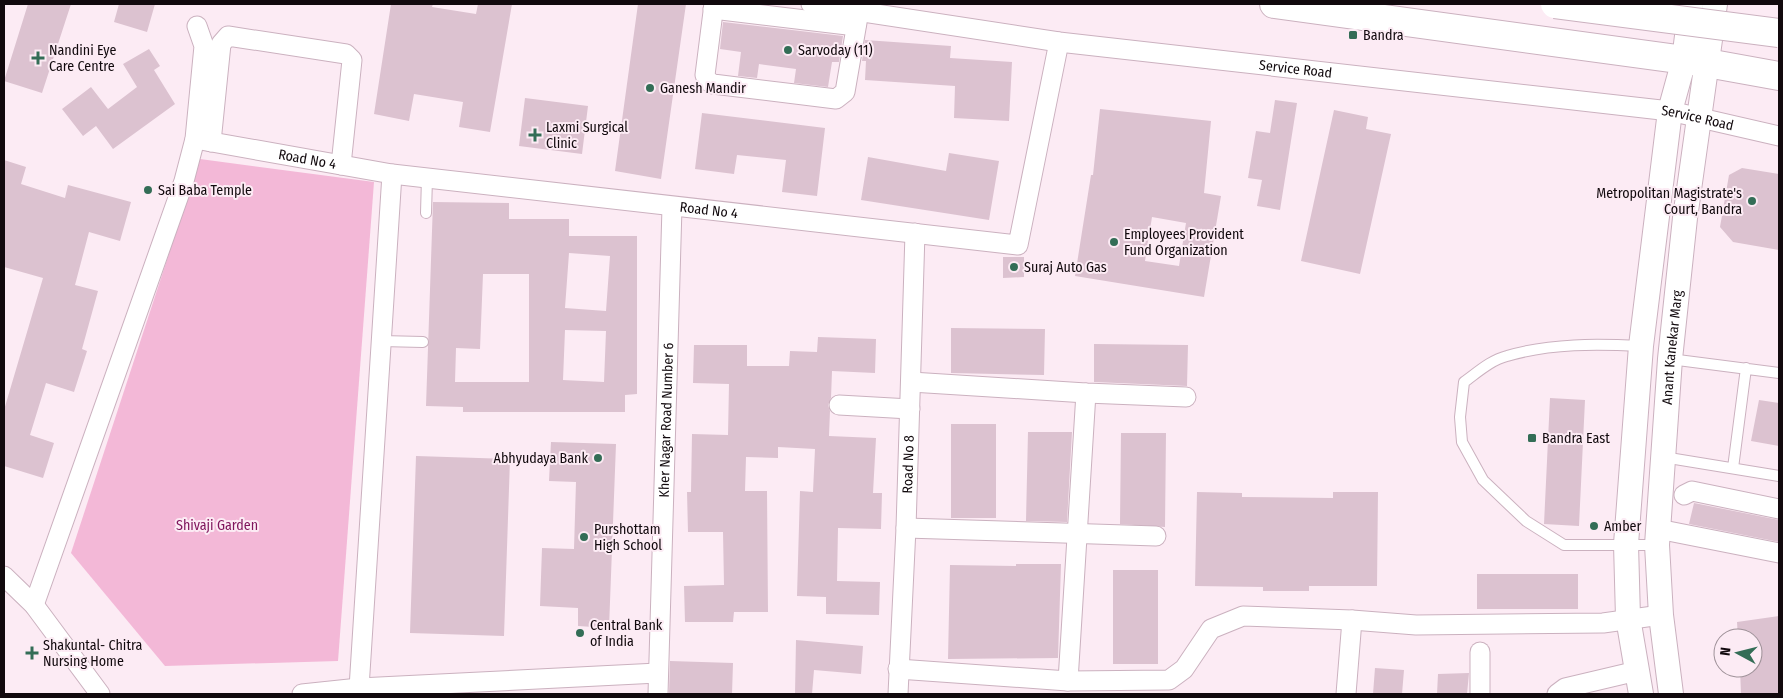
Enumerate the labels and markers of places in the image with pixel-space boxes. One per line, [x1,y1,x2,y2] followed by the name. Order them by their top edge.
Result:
[1363,27,1404,44] place label: Bandra
[1347,29,1359,41] marker: Bandra
[49,42,116,75] place label: Nandini Eye Care Centre
[798,42,873,59] place label: Sarvoday (11)
[782,44,794,56] marker: Sarvoday (11)
[31,51,45,65] marker: Nandini Eye Care Centre
[660,80,746,97] place label: Ganesh Mandir
[644,82,656,94] marker: Ganesh Mandir
[546,119,628,152] place label: Laxmi Surgical Clinic
[528,128,542,142] marker: Laxmi Surgical Clinic
[158,182,252,199] place label: Sai Baba Temple
[142,184,154,196] marker: Sai Baba Temple
[1596,185,1742,218] place label: Metropolitan Magistrate's Court, Bandra
[1746,195,1758,207] marker: Metropolitan Magistrate's Court, Bandra
[1124,226,1244,259] place label: Employees Provident Fund Organization
[1108,236,1120,248] marker: Employees Provident Fund Organization
[1024,259,1107,276] place label: Suraj Auto Gas
[1008,261,1020,273] marker: Suraj Auto Gas
[1542,430,1610,447] place label: Bandra East
[1526,432,1538,444] marker: Bandra East
[494,450,588,467] place label: Abhyudaya Bank
[592,452,604,464] marker: Abhyudaya Bank
[1604,518,1641,535] place label: Amber
[1588,520,1600,532] marker: Amber
[594,521,662,554] place label: Purshottam High School
[578,531,590,543] marker: Purshottam High School
[590,617,663,650] place label: Central Bank of India
[574,627,586,639] marker: Central Bank of India
[43,637,142,670] place label: Shakuntal- Chitra Nursing Home
[25,646,39,660] marker: Shakuntal- Chitra Nursing Home

